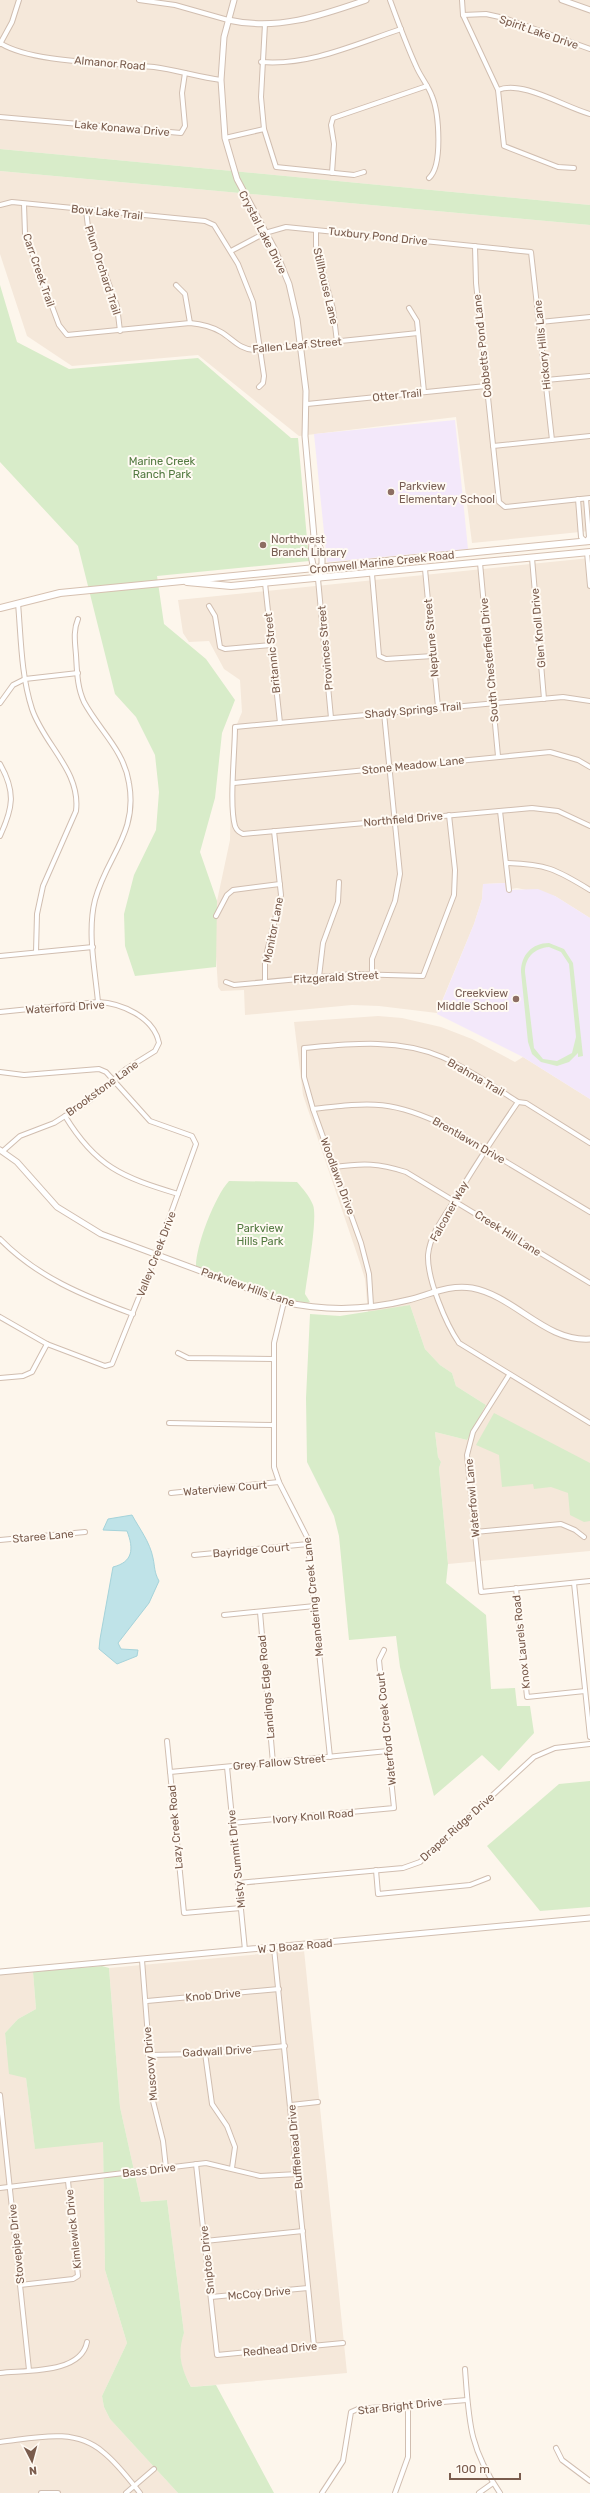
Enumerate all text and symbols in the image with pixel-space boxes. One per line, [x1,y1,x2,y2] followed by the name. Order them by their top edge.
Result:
[498,13,580,52] street label: Spirit Lake Drive
[74,54,146,73] street label: Almanor Road
[74,118,170,139] street label: Lake Konawa Drive
[236,188,289,276] street label: Crystal Lake Drive
[70,202,143,223] street label: Bow Lake Trail
[82,224,123,316] street label: Plum Orchard Trail
[328,225,428,248] street label: Tuxbury Pond Drive
[20,232,57,309] street label: Carr Creek Trail
[310,246,341,326] street label: Stillhouse Lane
[471,294,494,398] street label: Cobbetts Pond Lane
[531,299,554,390] street label: Hickory Hills Lane
[252,335,343,356] street label: Fallen Leaf Street
[372,386,422,405] street label: Otter Trail
[129,455,196,481] park label: Marine Creek Ranch Park
[399,480,495,506] place label: Parkview Elementary School
[386,487,396,497] marker: Parkview Elementary School
[271,533,346,559] place label: Northwest Branch Library
[258,540,268,550] marker: Northwest Branch Library
[309,548,455,577] street label: Cromwell Marine Creek Road
[529,588,548,668] street label: Glen Knoll Drive
[478,597,501,723] street label: South Chesterfield Drive
[422,598,441,678] street label: Neptune Street
[315,604,336,691] street label: Provinces Street
[262,611,283,694] street label: Britannic Street
[364,700,462,721] street label: Shady Springs Trail
[361,754,465,777] street label: Stone Meadow Lane
[363,810,443,829] street label: Northfield Drive
[261,896,286,964] street label: Monitor Lane
[293,969,380,986] street label: Fitzgerald Street
[437,987,508,1013] place label: Creekview Middle School
[511,994,521,1004] marker: Creekview Middle School
[25,998,105,1017] street label: Waterford Drive
[445,1056,506,1099] street label: Brahma Trail
[64,1058,141,1119] street label: Brookstone Lane
[430,1114,507,1167] street label: Brentlawn Drive
[318,1136,358,1217] street label: Woodlawn Drive
[427,1179,471,1244] street label: Falconer Way
[472,1208,543,1259] street label: Creek Hill Lane
[134,1209,179,1299] street label: Valley Creek Drive
[236,1222,284,1248] park label: Parkview Hills Park
[199,1265,296,1310] street label: Parkview Hills Lane
[463,1458,482,1538] street label: Waterfowl Lane
[183,1478,268,1499] street label: Waterview Court
[12,1527,74,1546] street label: Staree Lane
[301,1537,326,1657] street label: Meandering Creek Lane
[212,1541,291,1560] street label: Bayridge Court
[510,1594,533,1689] street label: Knox Laurels Road
[255,1634,278,1739] street label: Landings Edge Road
[374,1671,399,1786] street label: Waterford Creek Court
[232,1752,326,1773] street label: Grey Fallow Street
[165,1784,186,1870] street label: Lazy Creek Road
[418,1791,497,1864] street label: Draper Ridge Drive
[272,1806,354,1827] street label: Ivory Knoll Road
[225,1809,248,1909] street label: Misty Summit Drive
[257,1937,333,1956] street label: W J Boaz Road
[185,1987,241,2004] street label: Knob Drive
[141,2026,160,2101] street label: Muscovy Drive
[182,2043,252,2060] street label: Gadwall Drive
[285,2104,306,2190] street label: Bufflehead Drive
[122,2161,177,2180] street label: Bass Drive
[63,2188,84,2269] street label: Kimlewick Drive
[6,2203,27,2285] street label: Stovepipe Drive
[197,2225,218,2295] street label: Sniptoe Drive
[227,2284,291,2303] street label: McCoy Drive
[242,2340,318,2359] street label: Redhead Drive
[357,2396,443,2417] street label: Star Bright Drive
[12,2441,52,2481] north arrow
[450,2455,520,2481] scale bar
[456,2462,490,2476] text: 100 m
[28,2464,38,2477] text: N

